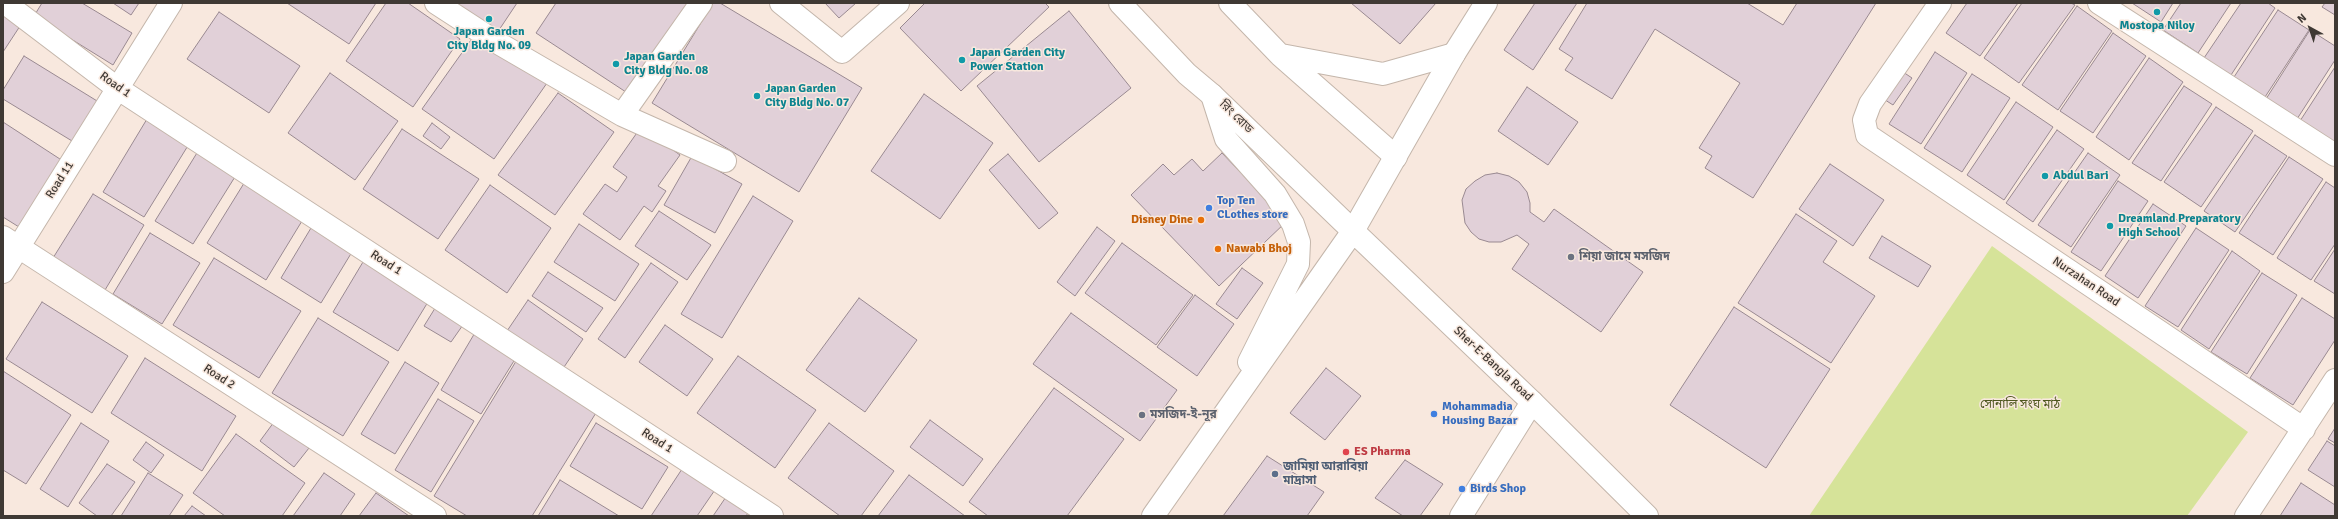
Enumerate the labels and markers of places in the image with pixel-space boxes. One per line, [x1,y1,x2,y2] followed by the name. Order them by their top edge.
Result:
[2152,7,2162,17] marker: Mostopa Niloy
[484,14,494,24] marker: Japan Garden City Bldg No. 09
[2119,19,2195,33] place label: Mostopa Niloy
[447,25,531,53] place label: Japan Garden City Bldg No. 09
[970,46,1065,74] place label: Japan Garden City Power Station
[624,50,708,78] place label: Japan Garden City Bldg No. 08
[957,55,967,65] marker: Japan Garden City Power Station
[611,59,621,69] marker: Japan Garden City Bldg No. 08
[765,82,849,110] place label: Japan Garden City Bldg No. 07
[752,91,762,101] marker: Japan Garden City Bldg No. 07
[2053,169,2109,183] place label: Abdul Bari
[2040,171,2050,181] marker: Abdul Bari
[1217,194,1288,222] place label: Top Ten CLothes store
[1204,203,1214,213] marker: Top Ten CLothes store
[2118,212,2241,240] place label: Dreamland Preparatory High School
[1131,213,1193,227] place label: Disney Dine
[1196,215,1206,225] marker: Disney Dine
[2105,221,2115,231] marker: Dreamland Preparatory High School
[1226,242,1292,256] place label: Nawabi Bhoj
[1213,244,1223,254] marker: Nawabi Bhoj
[1579,250,1670,264] place label: শিয়া জামে মসজিদ
[1566,252,1576,262] marker: শিয়া জামে মসজিদ
[1442,400,1518,428] place label: Mohammadia Housing Bazar
[1150,408,1217,422] place label: মসজিদ-ই-নূর
[1429,409,1439,419] marker: Mohammadia Housing Bazar
[1137,410,1147,420] marker: মসজিদ-ই-নূর
[1354,445,1411,459] place label: ES Pharma
[1341,447,1351,457] marker: ES Pharma
[1283,460,1368,488] place label: জামিয়া আরাবিয়া মাদ্রাসা
[1270,469,1280,479] marker: জামিয়া আরাবিয়া মাদ্রাসা
[1470,482,1526,496] place label: Birds Shop
[1457,484,1467,494] marker: Birds Shop

